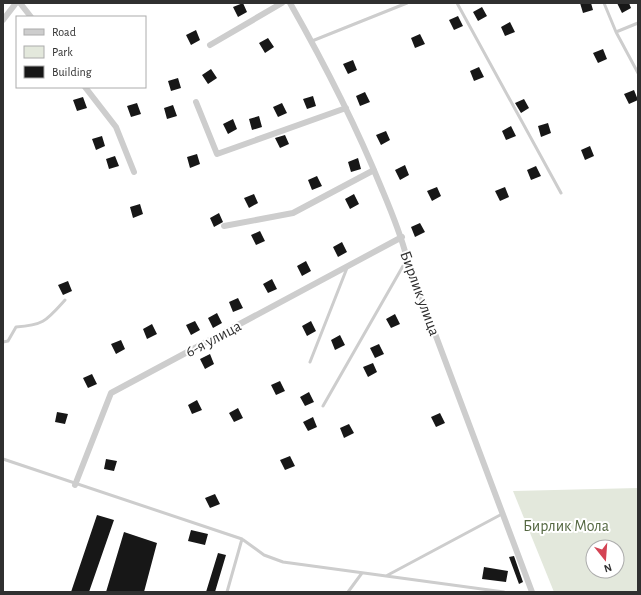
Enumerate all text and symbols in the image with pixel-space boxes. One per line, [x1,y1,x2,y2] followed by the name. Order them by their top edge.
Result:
[16,16,146,88] legend
[52,26,76,38] text: Road
[52,46,73,58] text: Park
[52,66,92,78] text: Building
[396,249,443,338] street label: Бирлик улица
[183,318,244,361] street label: 6-я улица
[523,518,609,534] park label: Бирлик Мола
[585,539,625,579] north arrow
[603,562,613,574] text: N

